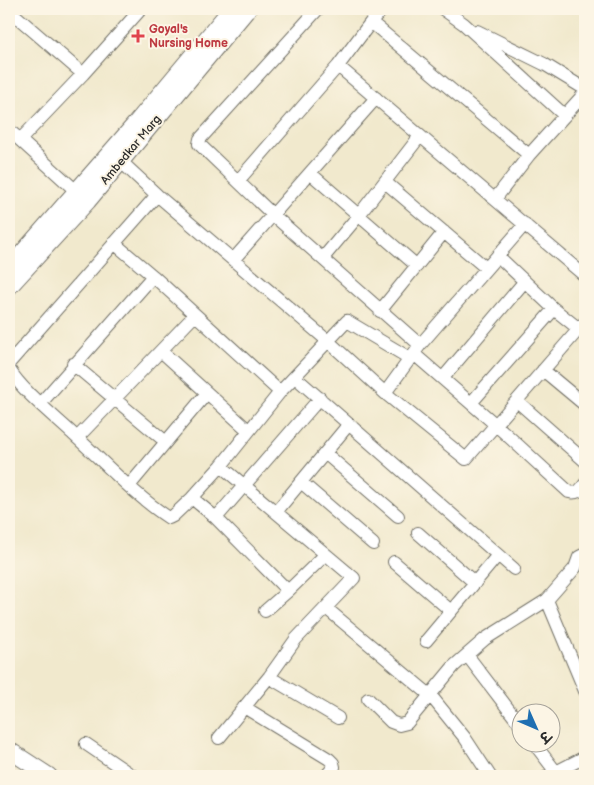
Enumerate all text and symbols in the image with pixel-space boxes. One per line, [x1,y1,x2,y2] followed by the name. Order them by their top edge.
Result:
[149,22,228,51] place label: Goyal's Nursing Home
[131,29,145,43] marker: Goyal's Nursing Home
[98,112,165,188] street label: Ambedkar Marg
[512,702,562,752] north arrow
[534,726,556,747] text: उ

